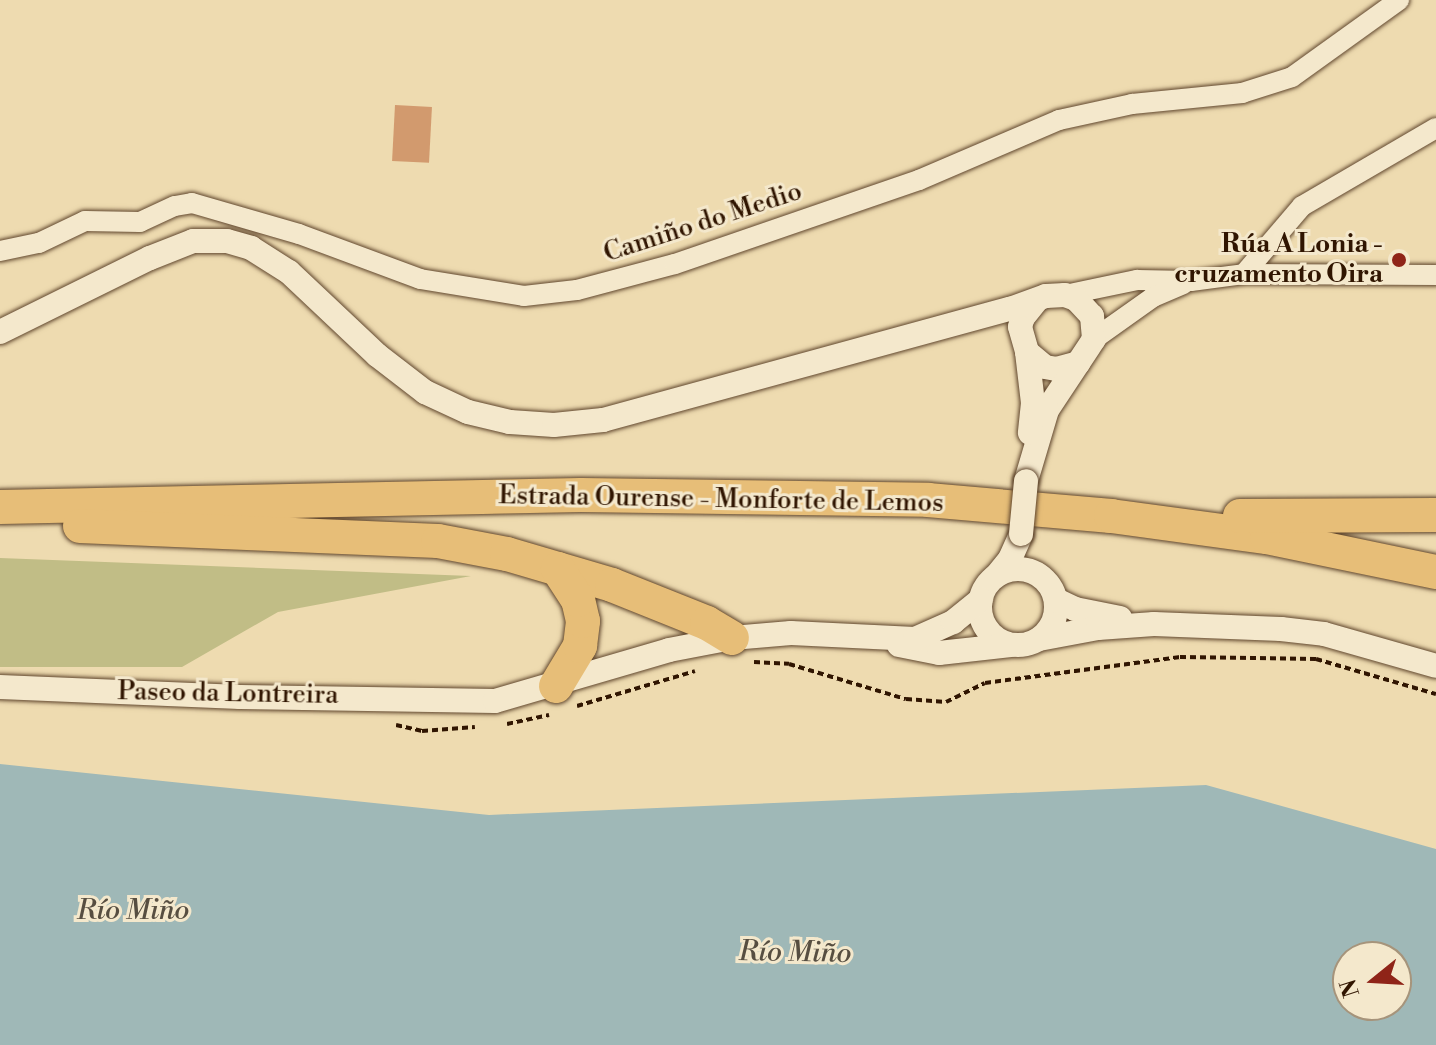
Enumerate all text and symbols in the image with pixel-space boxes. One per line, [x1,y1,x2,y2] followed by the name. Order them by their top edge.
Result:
[600,176,806,270] street label: Camiño do Medio
[1174,229,1383,290] place label: Rúa A Lonia - cruzamento Oira
[1390,251,1408,269] marker: Rúa A Lonia - cruzamento Oira
[498,481,944,519] street label: Estrada Ourense - Monforte de Lemos
[117,676,339,712] street label: Paseo da Lontreira
[77,894,189,928] water label: Río Miño
[738,935,852,971] water label: Río Miño
[1332,941,1412,1021] north arrow
[1335,976,1366,1000] text: N

